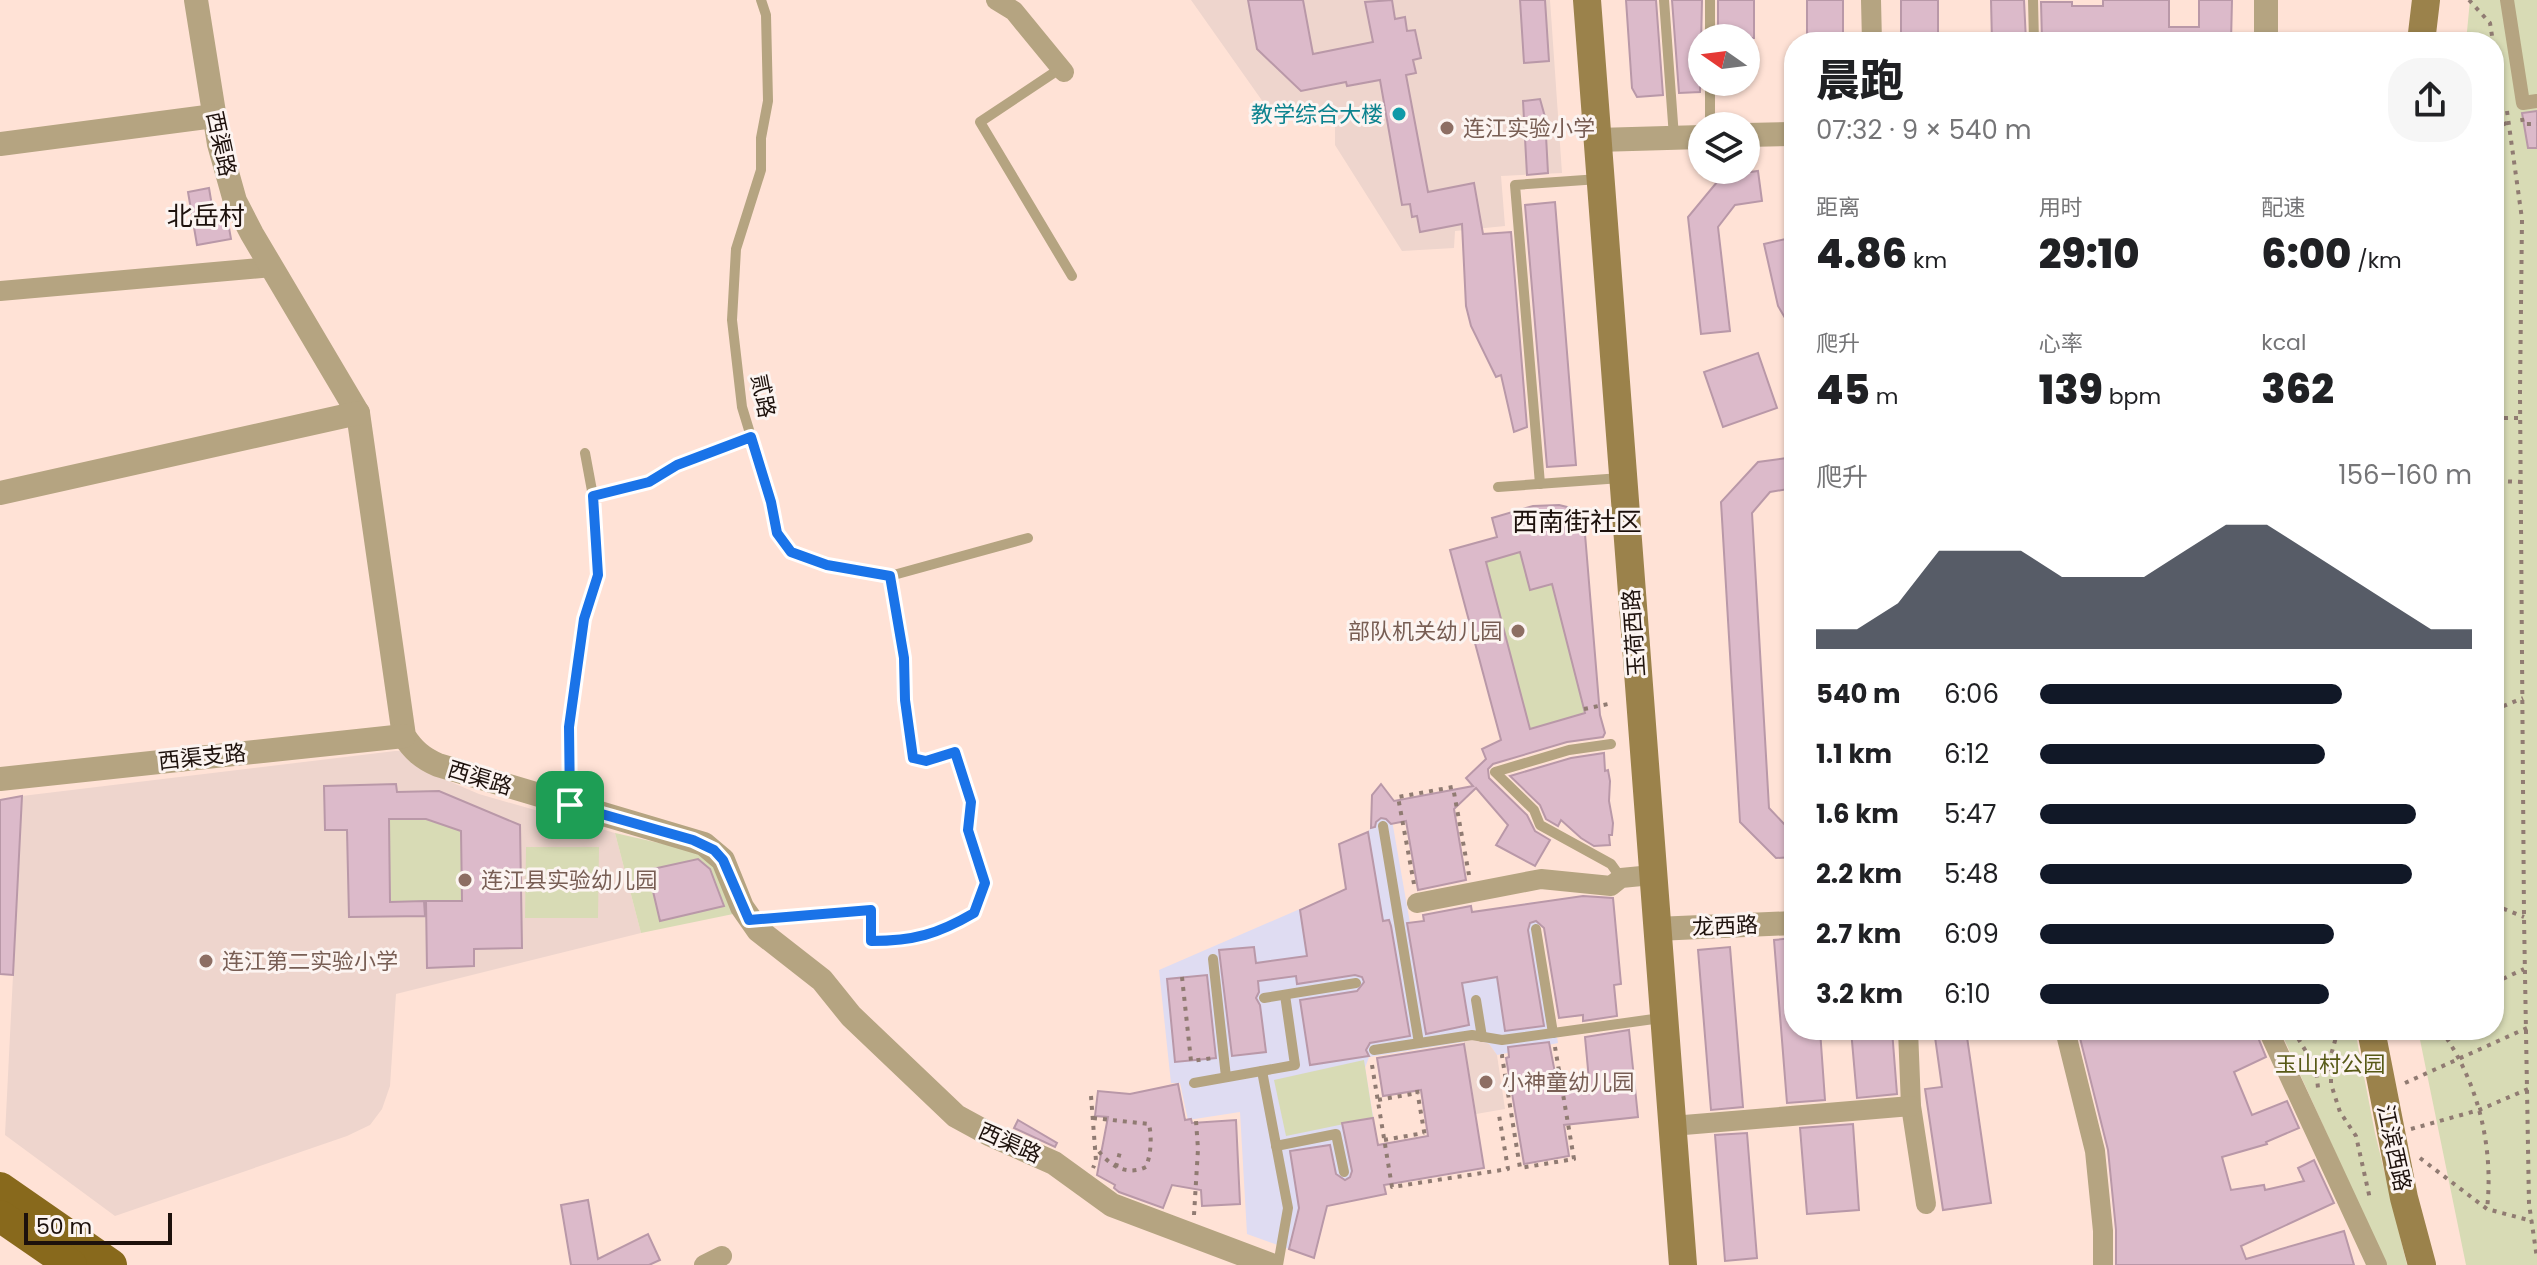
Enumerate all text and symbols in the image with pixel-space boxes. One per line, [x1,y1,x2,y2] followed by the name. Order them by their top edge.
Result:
[1688,24,1760,96] north arrow
[1688,24,1760,184] map controls
[1816,50,1904,111] text: 晨跑
[2388,58,2472,142] button: share
[1251,99,1383,130] place label: 教学综合大楼
[1390,105,1408,123] marker: 教学综合大楼
[199,108,243,180] street label: 西渠路
[1688,112,1760,184] button: layers
[1816,112,2031,148] text: 07:32 · 9 × 540 m
[1463,113,1595,144] place label: 连江实验小学
[1438,119,1456,137] marker: 连江实验小学
[1816,192,1860,223] text: 距离
[2039,192,2083,223] text: 用时
[2261,192,2305,223] text: 配速
[167,198,245,234] district label: 北岳村
[1816,226,1907,282] text: 4.86
[2039,226,2140,282] text: 29:10
[2261,226,2351,282] text: 6:00
[1907,245,1947,276] text: km
[2351,245,2402,276] text: /km
[2261,327,2306,358] text: kcal
[1816,328,1860,359] text: 爬升
[2039,328,2083,359] text: 心率
[2261,361,2334,417] text: 362
[1816,362,1870,418] text: 45
[2039,362,2103,418] text: 139
[744,371,782,421] street label: 贰路
[1870,381,1898,412] text: m
[2103,381,2161,412] text: bpm
[2338,457,2472,493] text: 156–160 m
[1816,459,1868,495] text: 爬升
[1512,504,1642,540] district label: 西南街社区
[1615,588,1653,678] street label: 玉荷西路
[1348,616,1502,647] place label: 部队机关幼儿园
[1509,622,1527,640] marker: 部队机关幼儿园
[1816,676,1901,712] text: 540 m
[1944,676,1999,712] text: 6:06
[1816,736,1892,772] text: 1.1 km
[1944,736,1989,772] text: 6:12
[157,737,247,777] street label: 西渠支路
[444,754,516,802] street label: 西渠路
[536,771,604,839] pin
[548,783,592,827] icon: arrive
[1816,796,1899,832] text: 1.6 km
[1944,796,1996,832] text: 5:47
[1816,856,1902,892] text: 2.2 km
[1944,856,1999,892] text: 5:48
[481,865,657,896] place label: 连江县实验幼儿园
[456,871,474,889] marker: 连江县实验幼儿园
[1691,909,1759,943] street label: 龙西路
[1816,916,1901,952] text: 2.7 km
[1944,916,1999,952] text: 6:09
[222,946,398,977] place label: 连江第二实验小学
[197,952,215,970] marker: 连江第二实验小学
[1816,976,1903,1012] text: 3.2 km
[1944,976,1991,1012] text: 6:10
[2275,1049,2385,1080] park label: 玉山村公园
[1502,1067,1634,1098] place label: 小神童幼儿园
[1477,1073,1495,1091] marker: 小神童幼儿园
[2370,1102,2418,1194] street label: 江滨西路
[974,1115,1046,1171] street label: 西渠路
[24,1209,172,1245] scale bar
[36,1211,92,1242] text: 50 m

